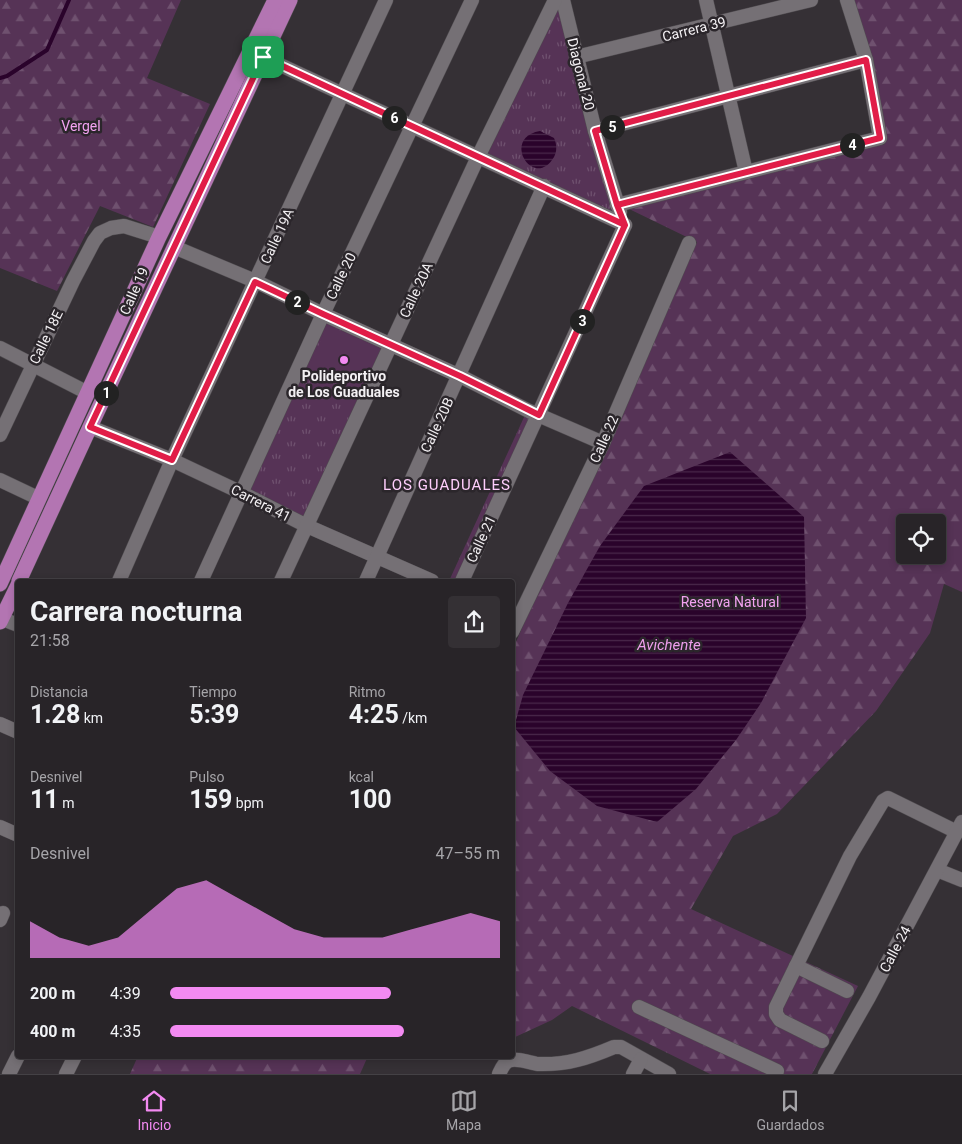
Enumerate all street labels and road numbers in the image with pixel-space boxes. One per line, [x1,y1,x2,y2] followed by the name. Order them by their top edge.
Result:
[661,13,727,45] street label: Carrera 39
[564,36,598,112] street label: Diagonal 20
[257,206,297,266] street label: Calle 19A
[323,250,359,302] street label: Calle 20
[396,260,436,320] street label: Calle 20A
[116,265,152,317] street label: Calle 19
[26,307,66,367] street label: Calle 18E
[417,395,457,455] street label: Calle 20B
[586,413,622,465] street label: Calle 22
[228,481,294,525] street label: Carrera 41
[463,513,499,565] street label: Calle 21
[876,923,914,975] street label: Calle 24

